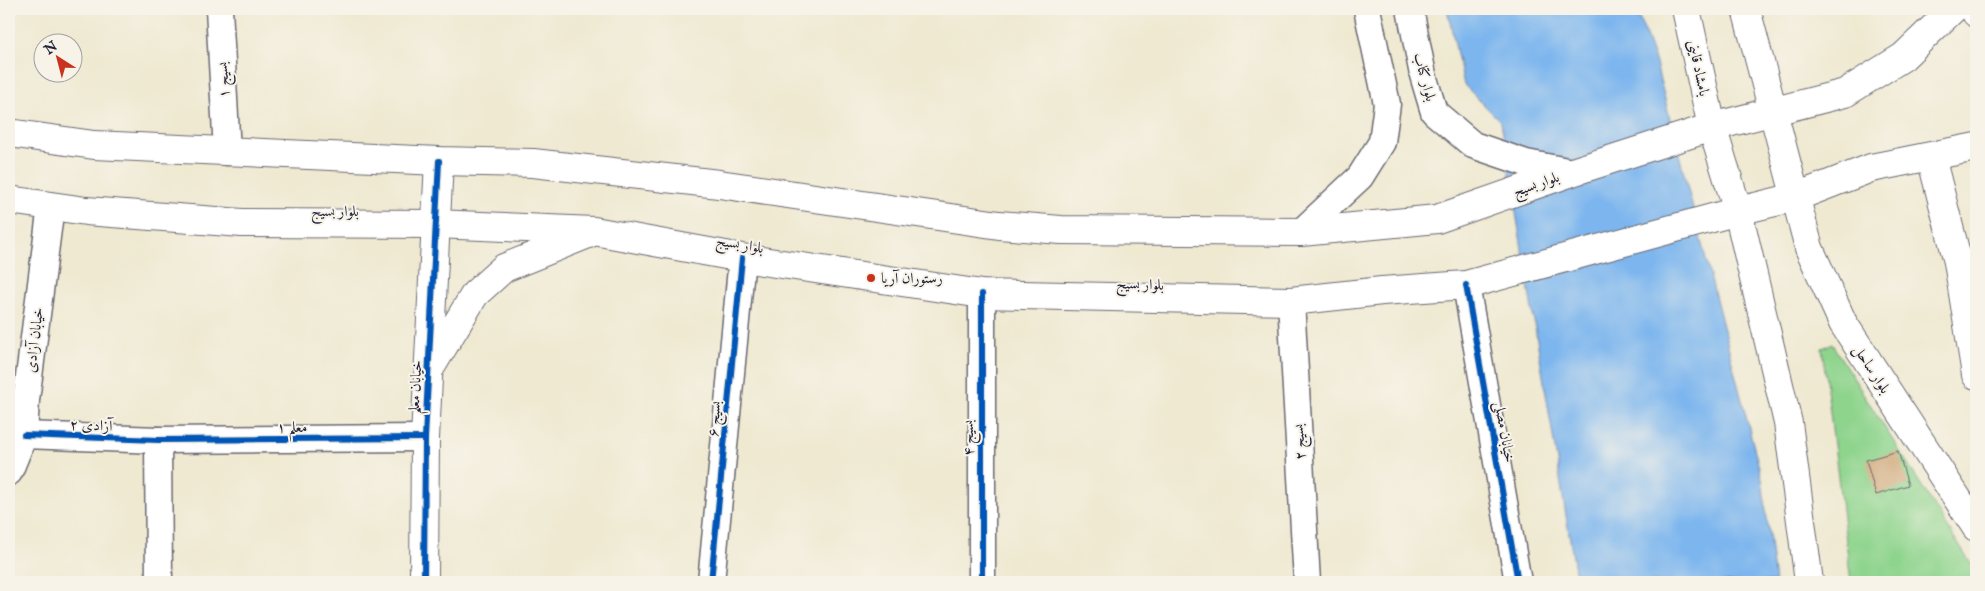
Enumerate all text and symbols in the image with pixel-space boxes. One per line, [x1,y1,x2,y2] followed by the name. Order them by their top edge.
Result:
[32,32,82,82] north arrow
[40,37,61,60] text: N
[1683,38,1714,98] street label: بامشاد قاینی
[1409,51,1440,104] street label: بلوار کتاب
[213,61,238,98] street label: بسیج ۱
[1510,168,1563,205] street label: بلوار بسیج
[311,202,359,225] street label: بلوار بسیج
[714,231,765,262] street label: بلوار بسیج
[881,269,943,288] place label: رستوران آریا
[865,272,877,284] marker: رستوران آریا
[1116,274,1164,299] street label: بلوار بسیج
[21,306,48,374] street label: خیابان آزادی
[1848,341,1895,398] street label: بلوار ساحل
[405,360,431,415] street label: خیابان معلم
[703,400,730,438] street label: بسیج ۶
[1489,400,1519,464] street label: خیابان مصلی
[69,415,114,436] street label: آزادی ۲
[277,418,307,442] street label: معلم ۱
[959,419,982,456] street label: بسیج ۴
[1289,423,1314,460] street label: بسیج ۲

